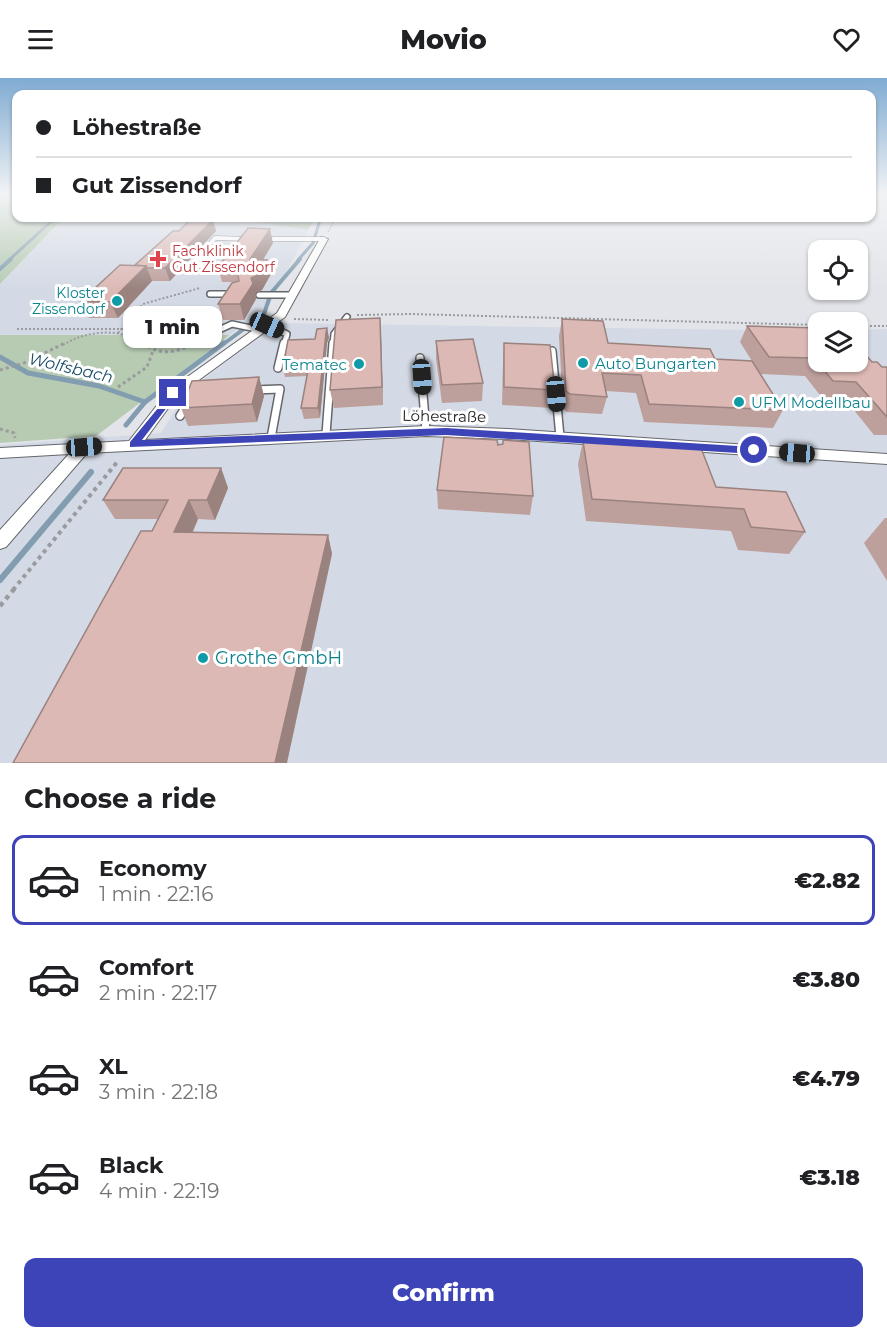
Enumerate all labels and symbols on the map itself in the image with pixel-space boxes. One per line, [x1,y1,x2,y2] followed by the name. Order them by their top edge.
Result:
[172,242,276,276] place label: Fachklinik Gut Zissendorf
[149,250,167,268] marker: Fachklinik Gut Zissendorf
[32,284,106,318] place label: Kloster Zissendorf
[110,294,124,308] marker: Kloster Zissendorf
[124,306,222,348] callout: 1 min
[247,309,287,341] car
[27,349,115,387] water label: Wolfsbach
[595,354,717,373] place label: Auto Bungarten
[282,355,347,374] place label: Tematec
[576,356,590,370] marker: Auto Bungarten
[352,357,366,371] marker: Tematec
[412,358,432,396] car
[545,375,567,413] car
[159,379,186,406] route end
[751,393,871,412] place label: UFM Modellbau
[732,395,746,409] marker: UFM Modellbau
[402,406,486,426] street label: Löhestraße
[740,436,767,463] route start
[65,437,103,457] car
[778,443,816,463] car
[215,647,342,669] place label: Grothe GmbH
[196,651,210,665] marker: Grothe GmbH

